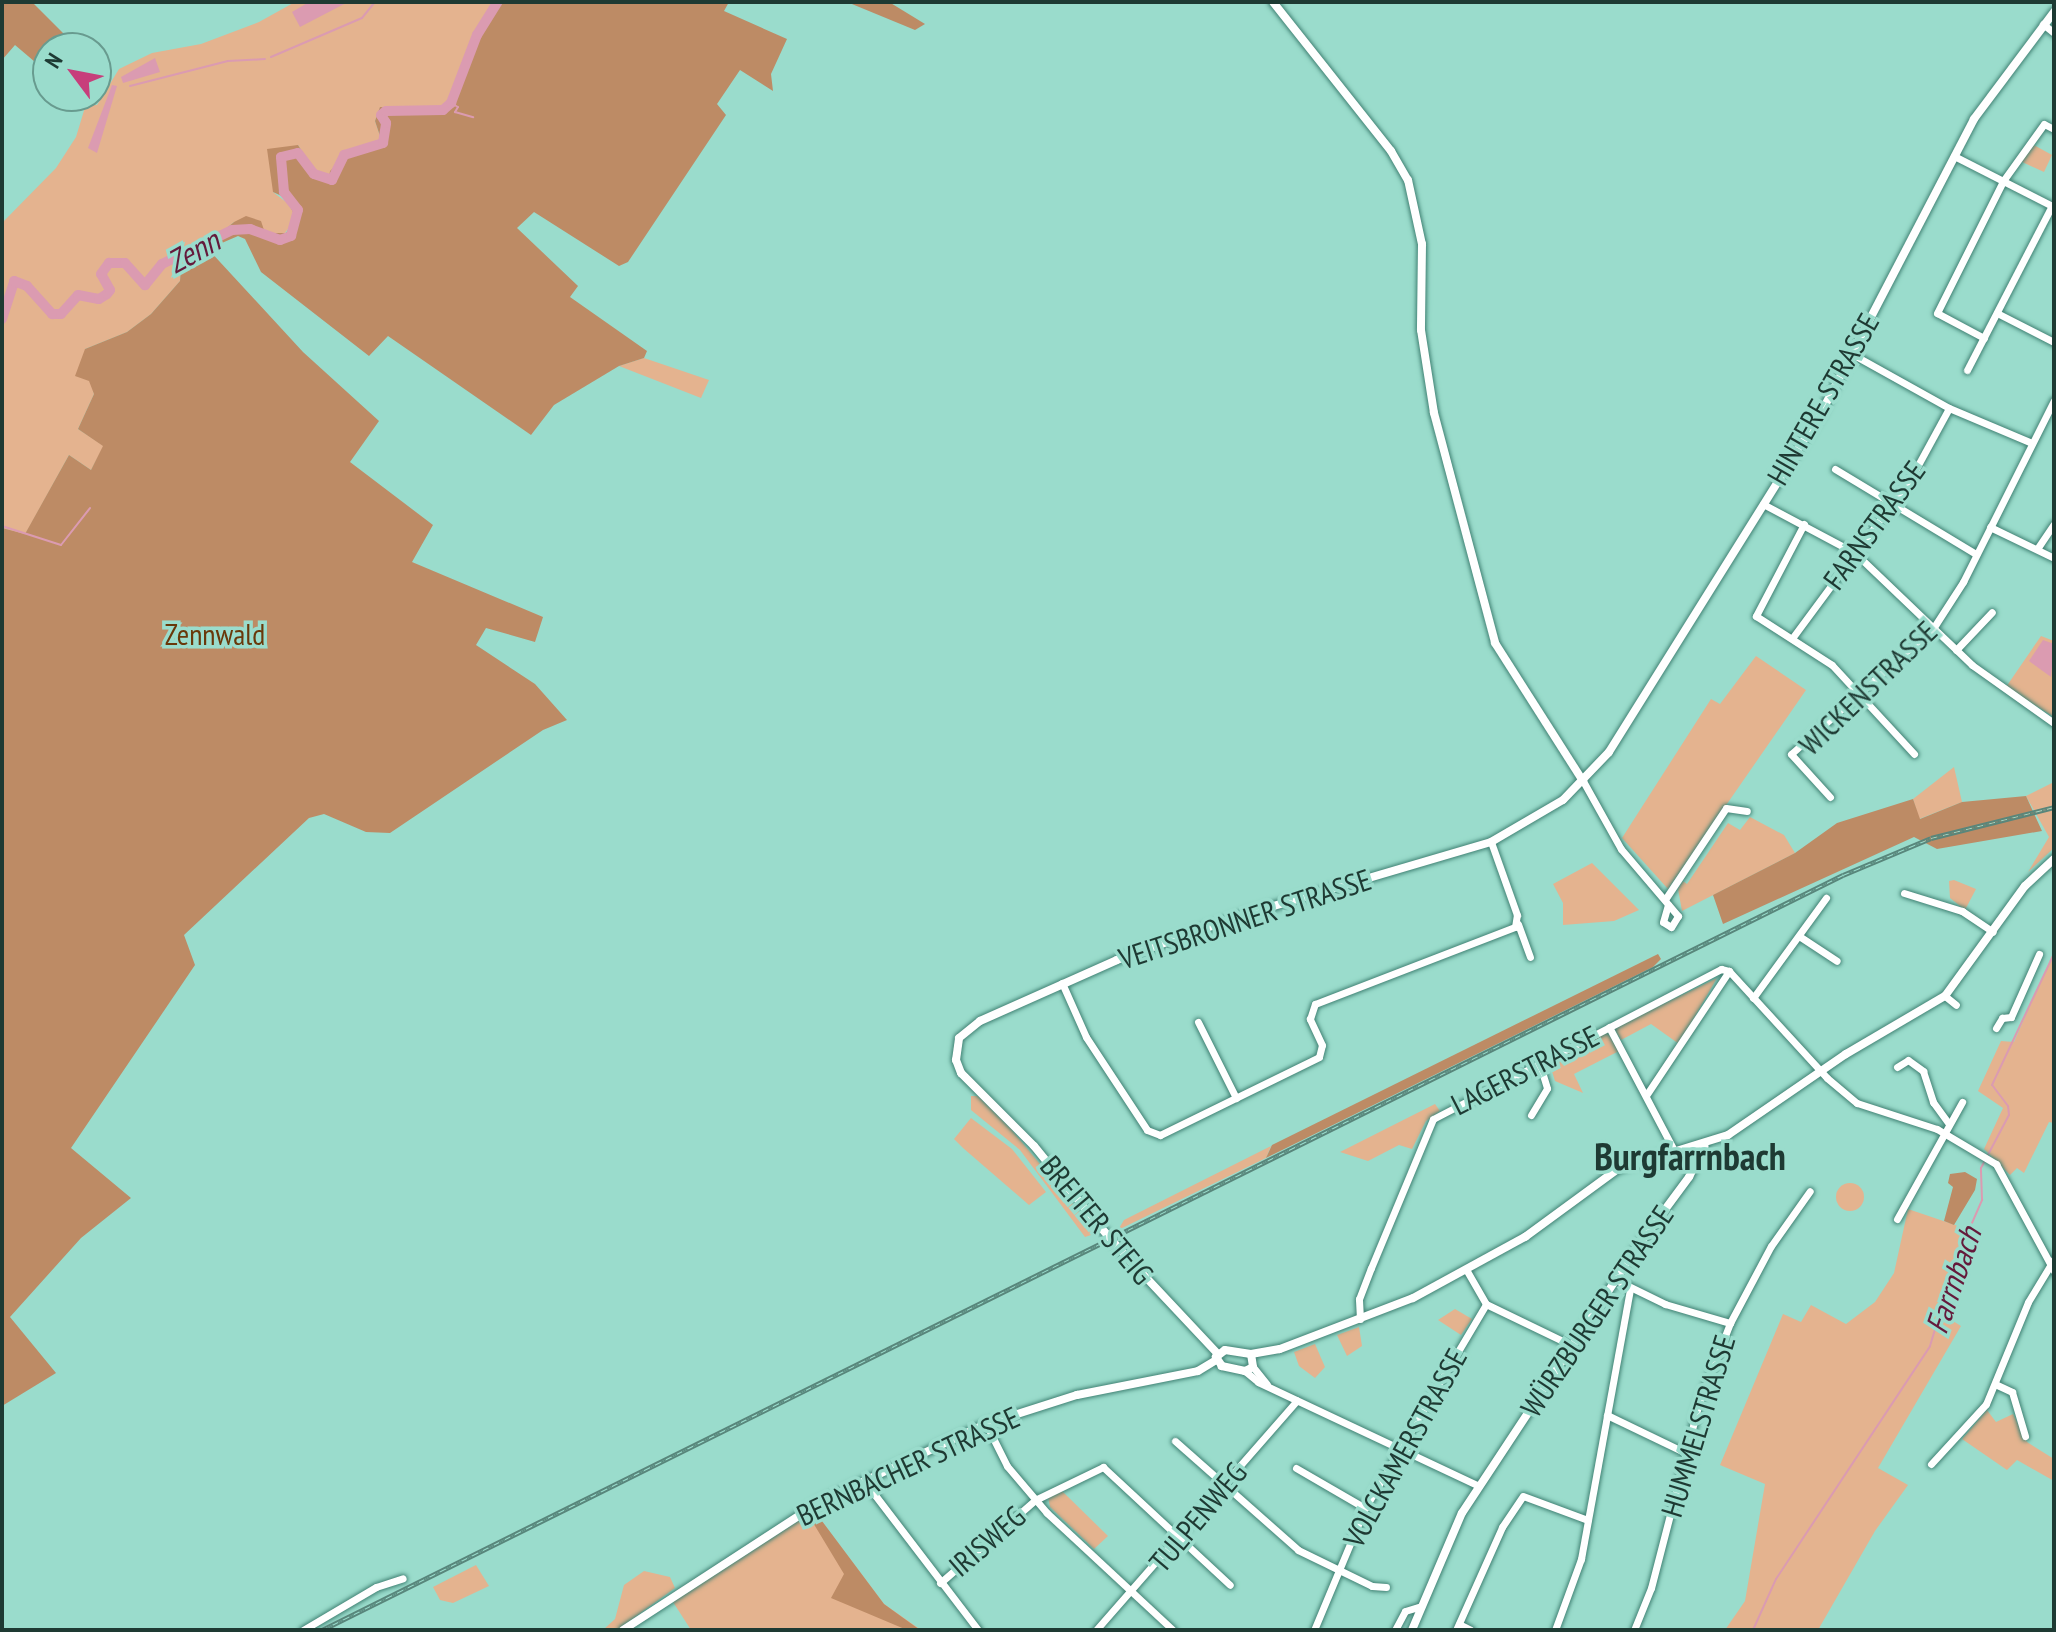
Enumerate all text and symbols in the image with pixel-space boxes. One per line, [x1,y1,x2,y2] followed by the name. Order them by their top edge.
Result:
[32,32,112,112] north arrow
[38,48,68,73] text: N
[160,221,226,281] water label: Zenn
[1759,307,1887,491] street label: HINTERE STRASSE
[1815,454,1933,596] street label: FARNSTRASSE
[1792,613,1944,763] street label: WICKENSTRASSE
[165,616,265,652] park label: Zennwald
[1114,861,1376,977] street label: VEITSBRONNER STRASSE
[1445,1017,1605,1123] street label: LAGERSTRASSE
[1594,1133,1786,1179] district label: Burgfarrnbach
[1033,1149,1161,1291] street label: BREITER STEIG
[1513,1198,1681,1424] street label: WÜRZBURGER STRASSE
[1917,1222,1989,1338] water label: Farrnbach
[1653,1331,1743,1521] street label: HUMMELSTRASSE
[1336,1342,1474,1554] street label: VOLCKAMERSTRASSE
[791,1399,1025,1533] street label: BERNBACHER STRASSE
[1142,1455,1254,1579] street label: TULPENWEG
[942,1498,1032,1584] street label: IRISWEG

